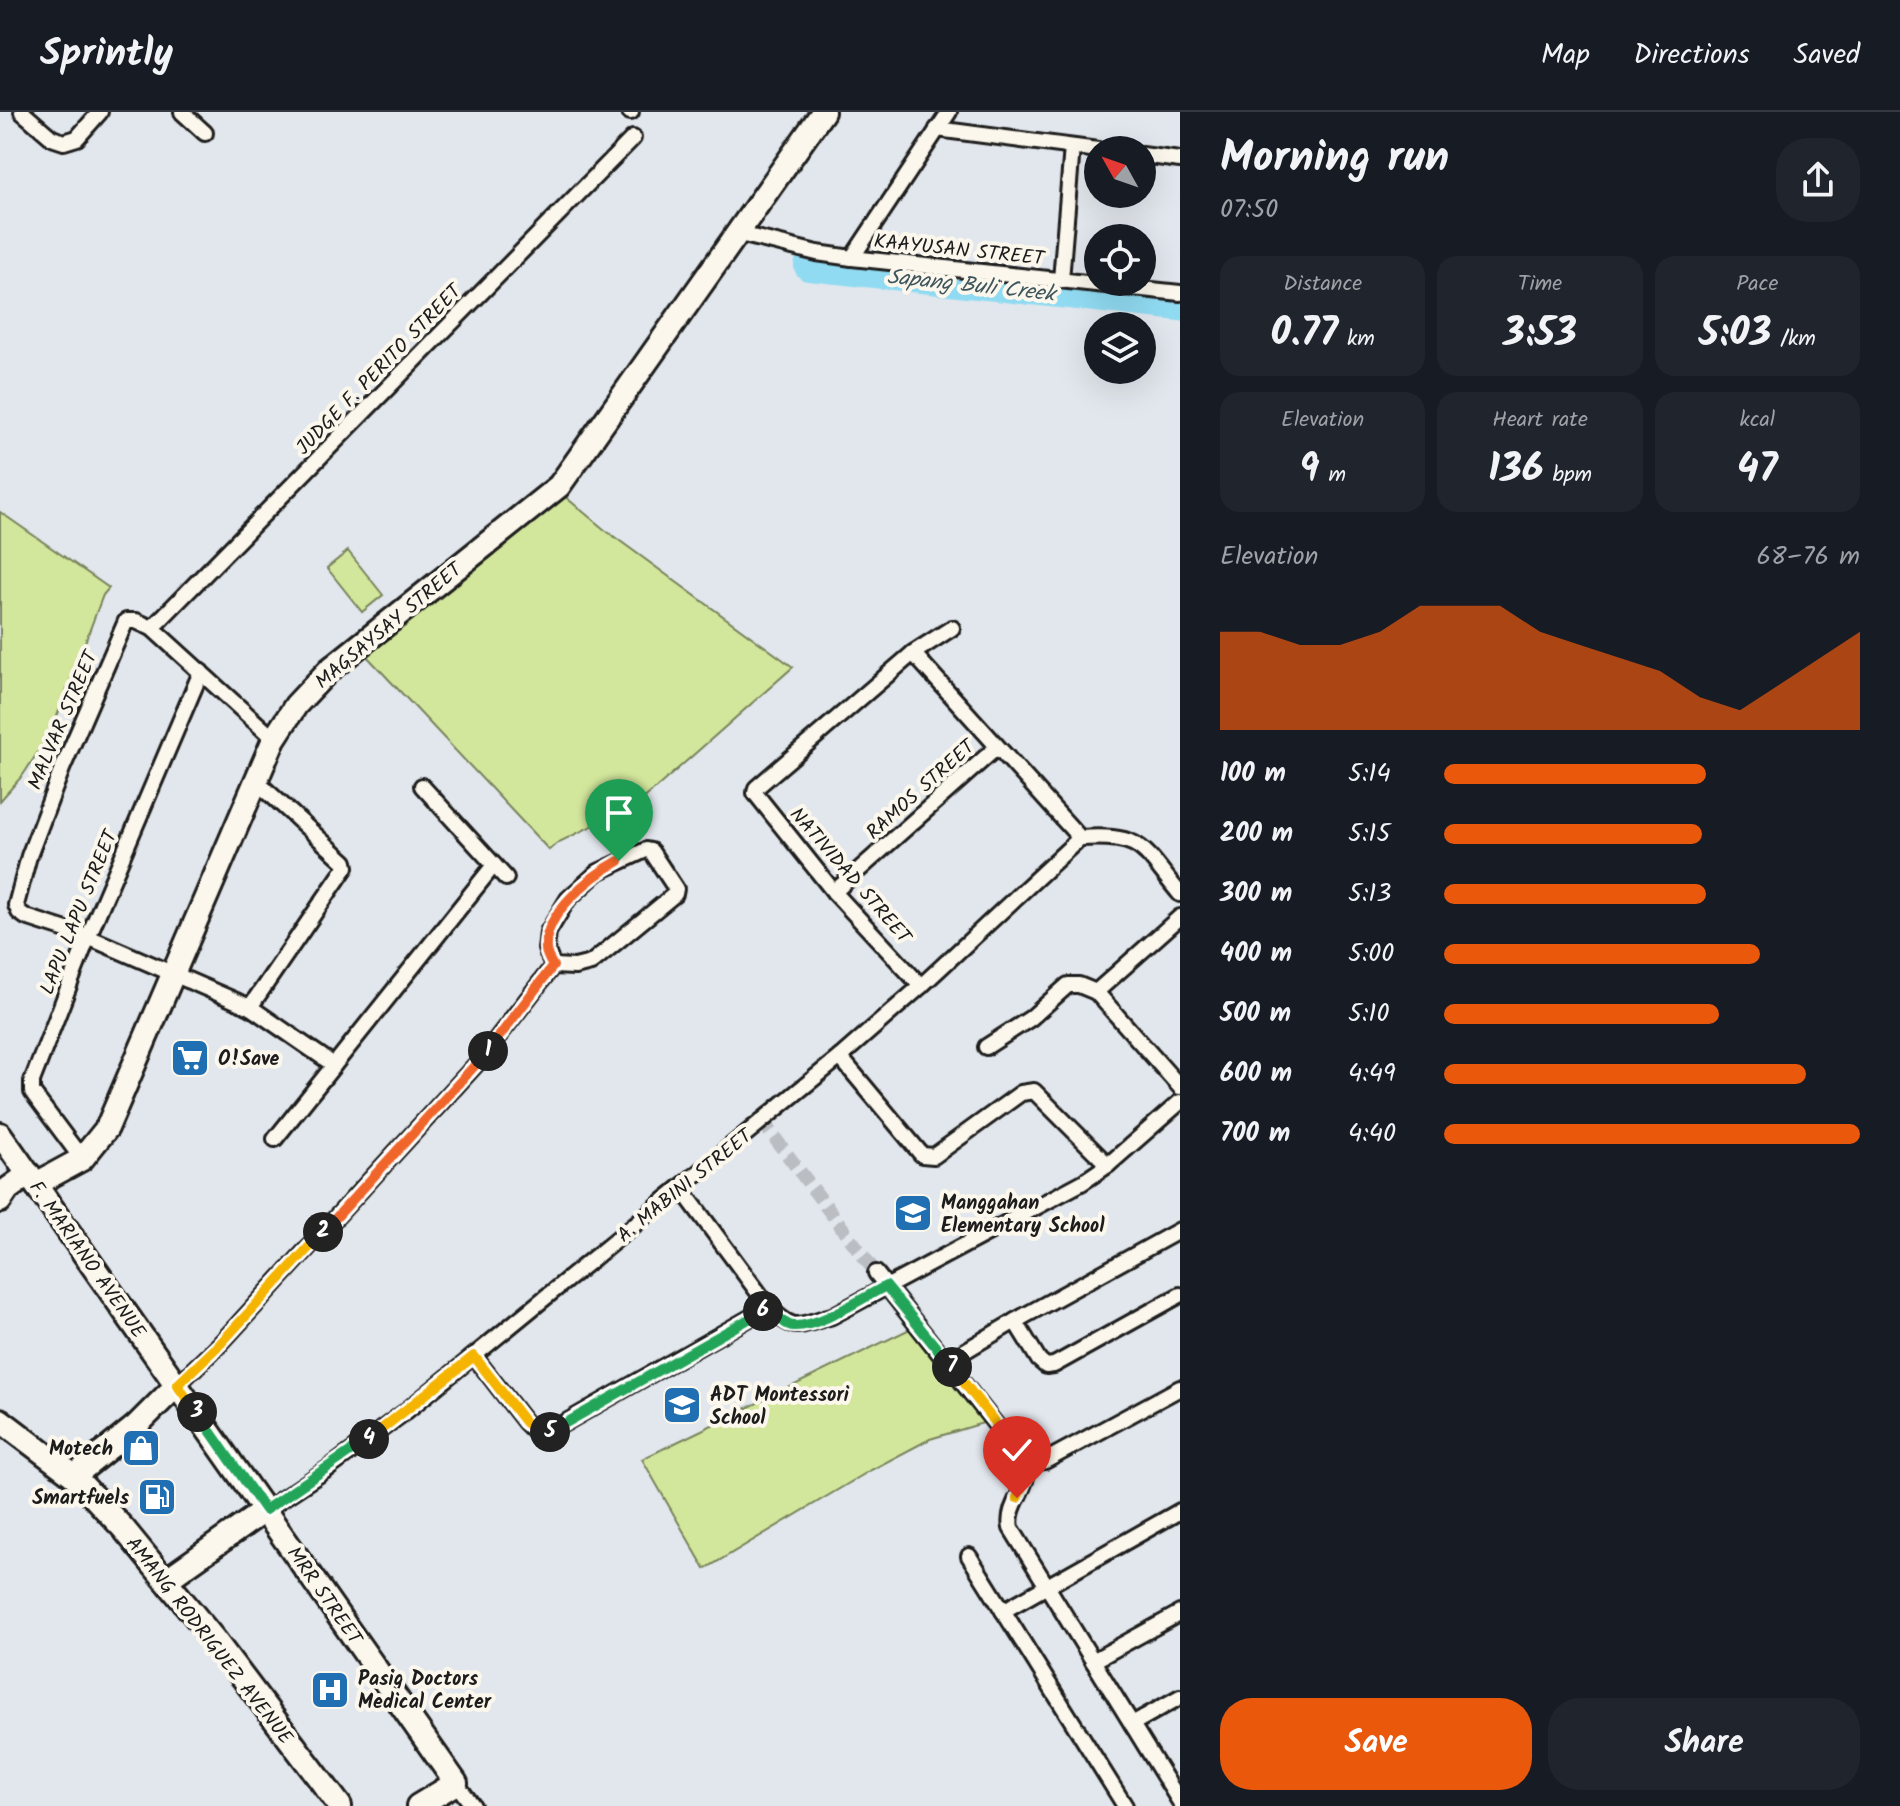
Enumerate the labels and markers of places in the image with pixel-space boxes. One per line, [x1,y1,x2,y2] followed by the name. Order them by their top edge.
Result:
[585,779,653,861] pin
[468,1031,508,1071] pin: 1
[169,1037,211,1079] supermarket icon: O!Save
[218,1044,280,1076] place label: O!Save
[941,1188,1105,1243] place label: Manggahan Elementary School
[892,1192,934,1234] school or university icon: Manggahan Elementary School
[303,1212,343,1252] pin: 2
[743,1291,783,1331] pin: 6
[932,1347,972,1387] pin: 7
[710,1380,850,1435] place label: ADT Montessori School
[661,1384,703,1426] school or university icon: ADT Montessori School
[177,1392,217,1432] pin: 3
[530,1412,570,1452] pin: 5
[983,1416,1051,1498] pin
[349,1419,389,1459] pin: 4
[120,1427,162,1469] shop icon: Motech
[49,1434,113,1466] place label: Motech
[136,1476,178,1518] fuel station icon: Smartfuels
[32,1483,130,1515] place label: Smartfuels
[358,1664,492,1719] place label: Pasig Doctors Medical Center
[309,1669,351,1711] hospital icon: Pasig Doctors Medical Center

